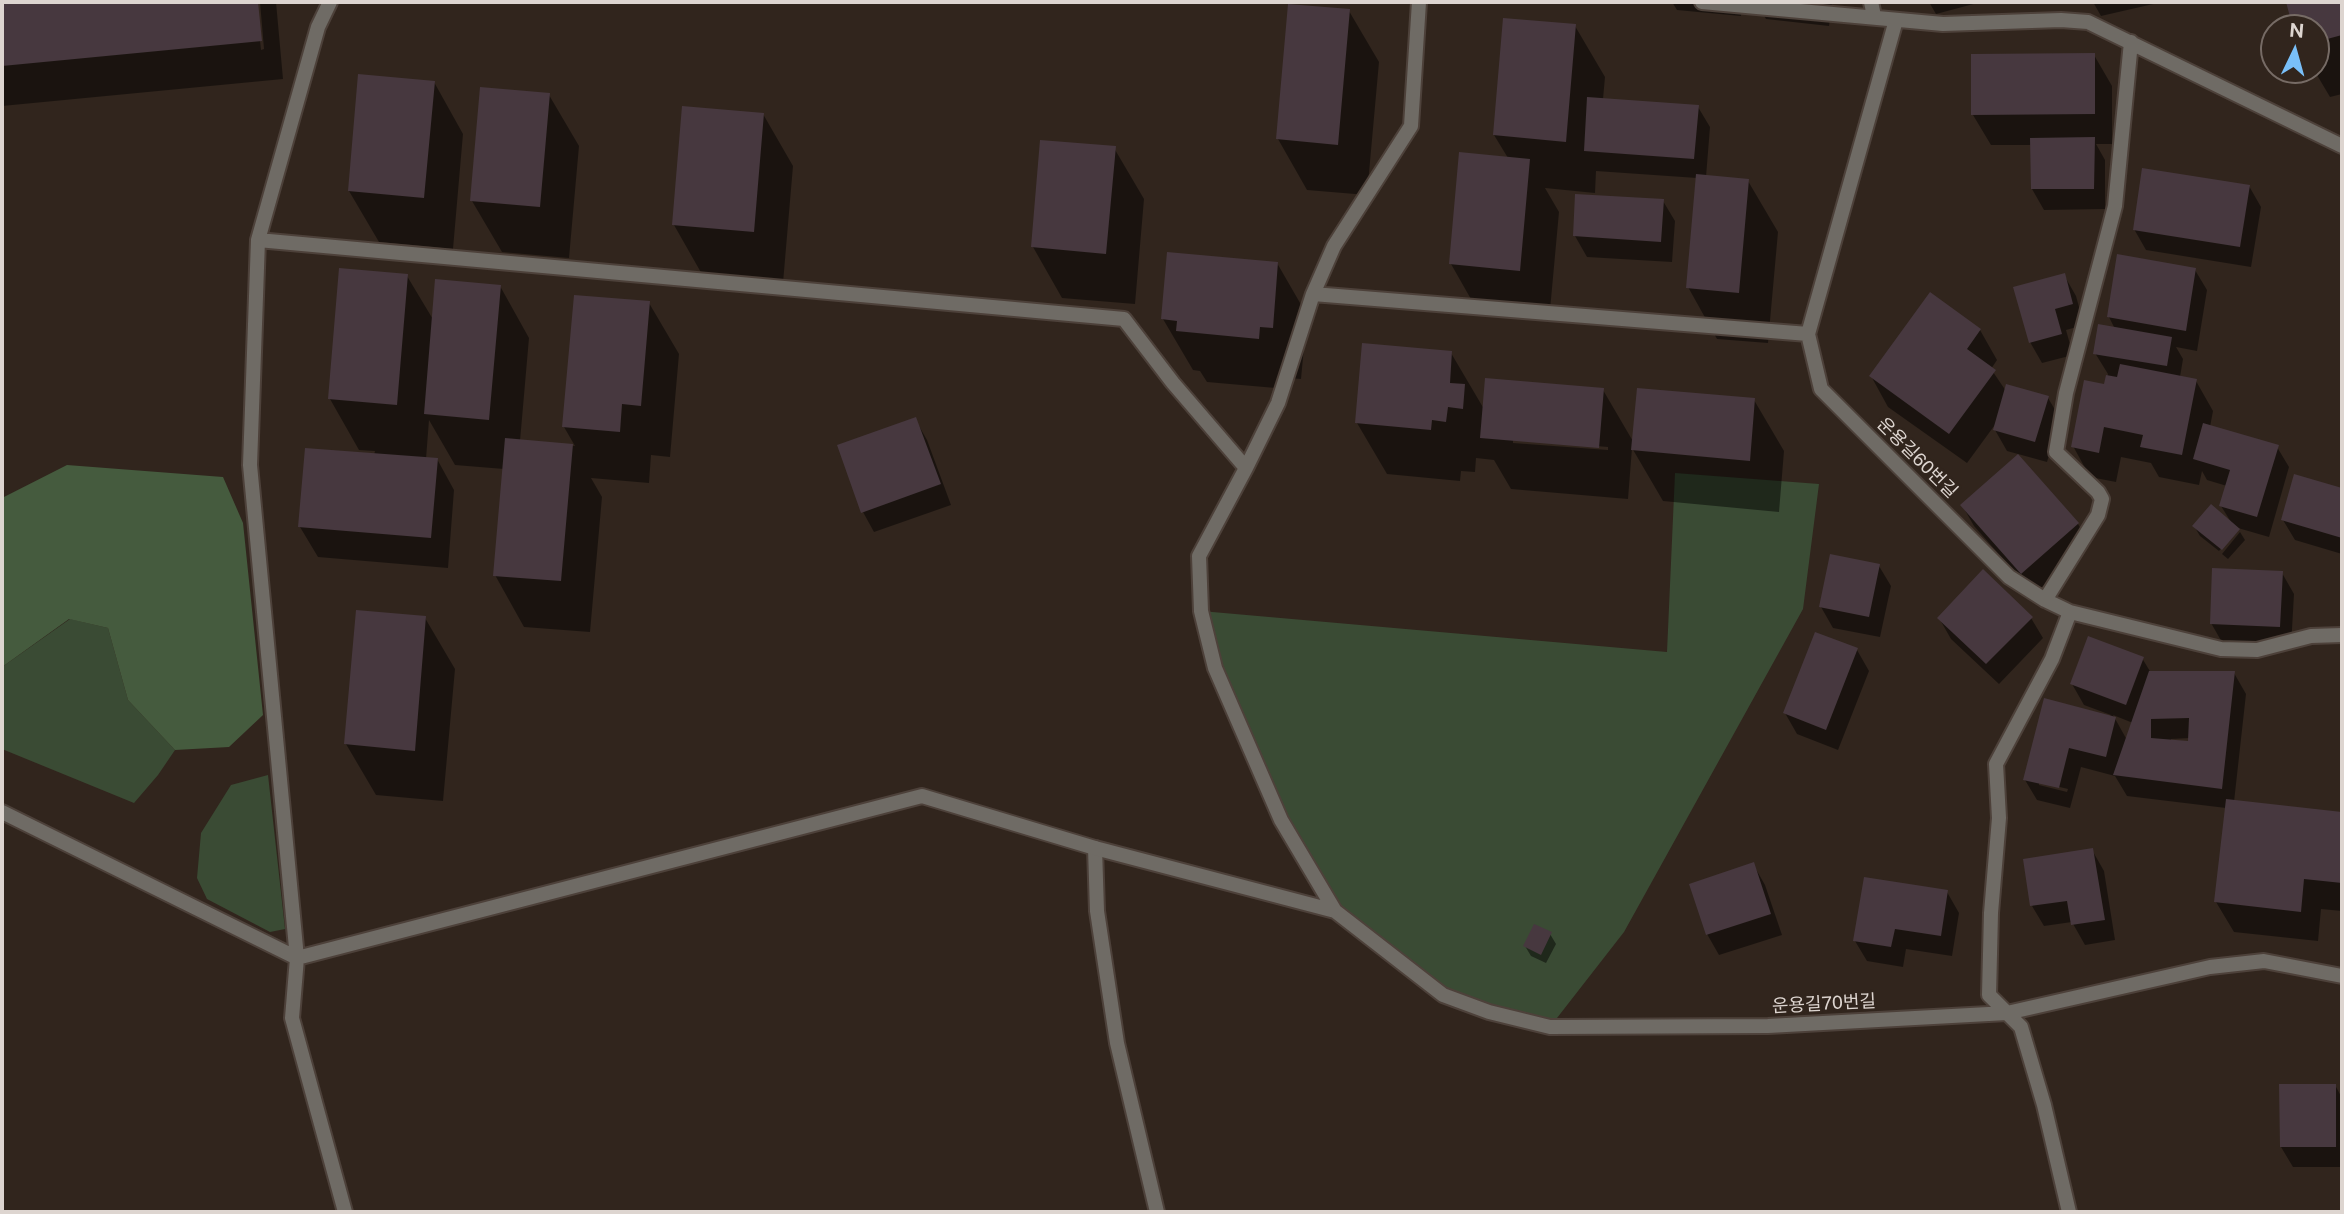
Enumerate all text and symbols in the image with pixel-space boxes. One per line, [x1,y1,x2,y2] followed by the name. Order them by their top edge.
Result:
[2260,14,2330,84] north arrow
[2288,18,2305,42] text: N
[1872,413,1962,503] street label: 운용길60번길
[1771,990,1877,1018] street label: 운용길70번길

